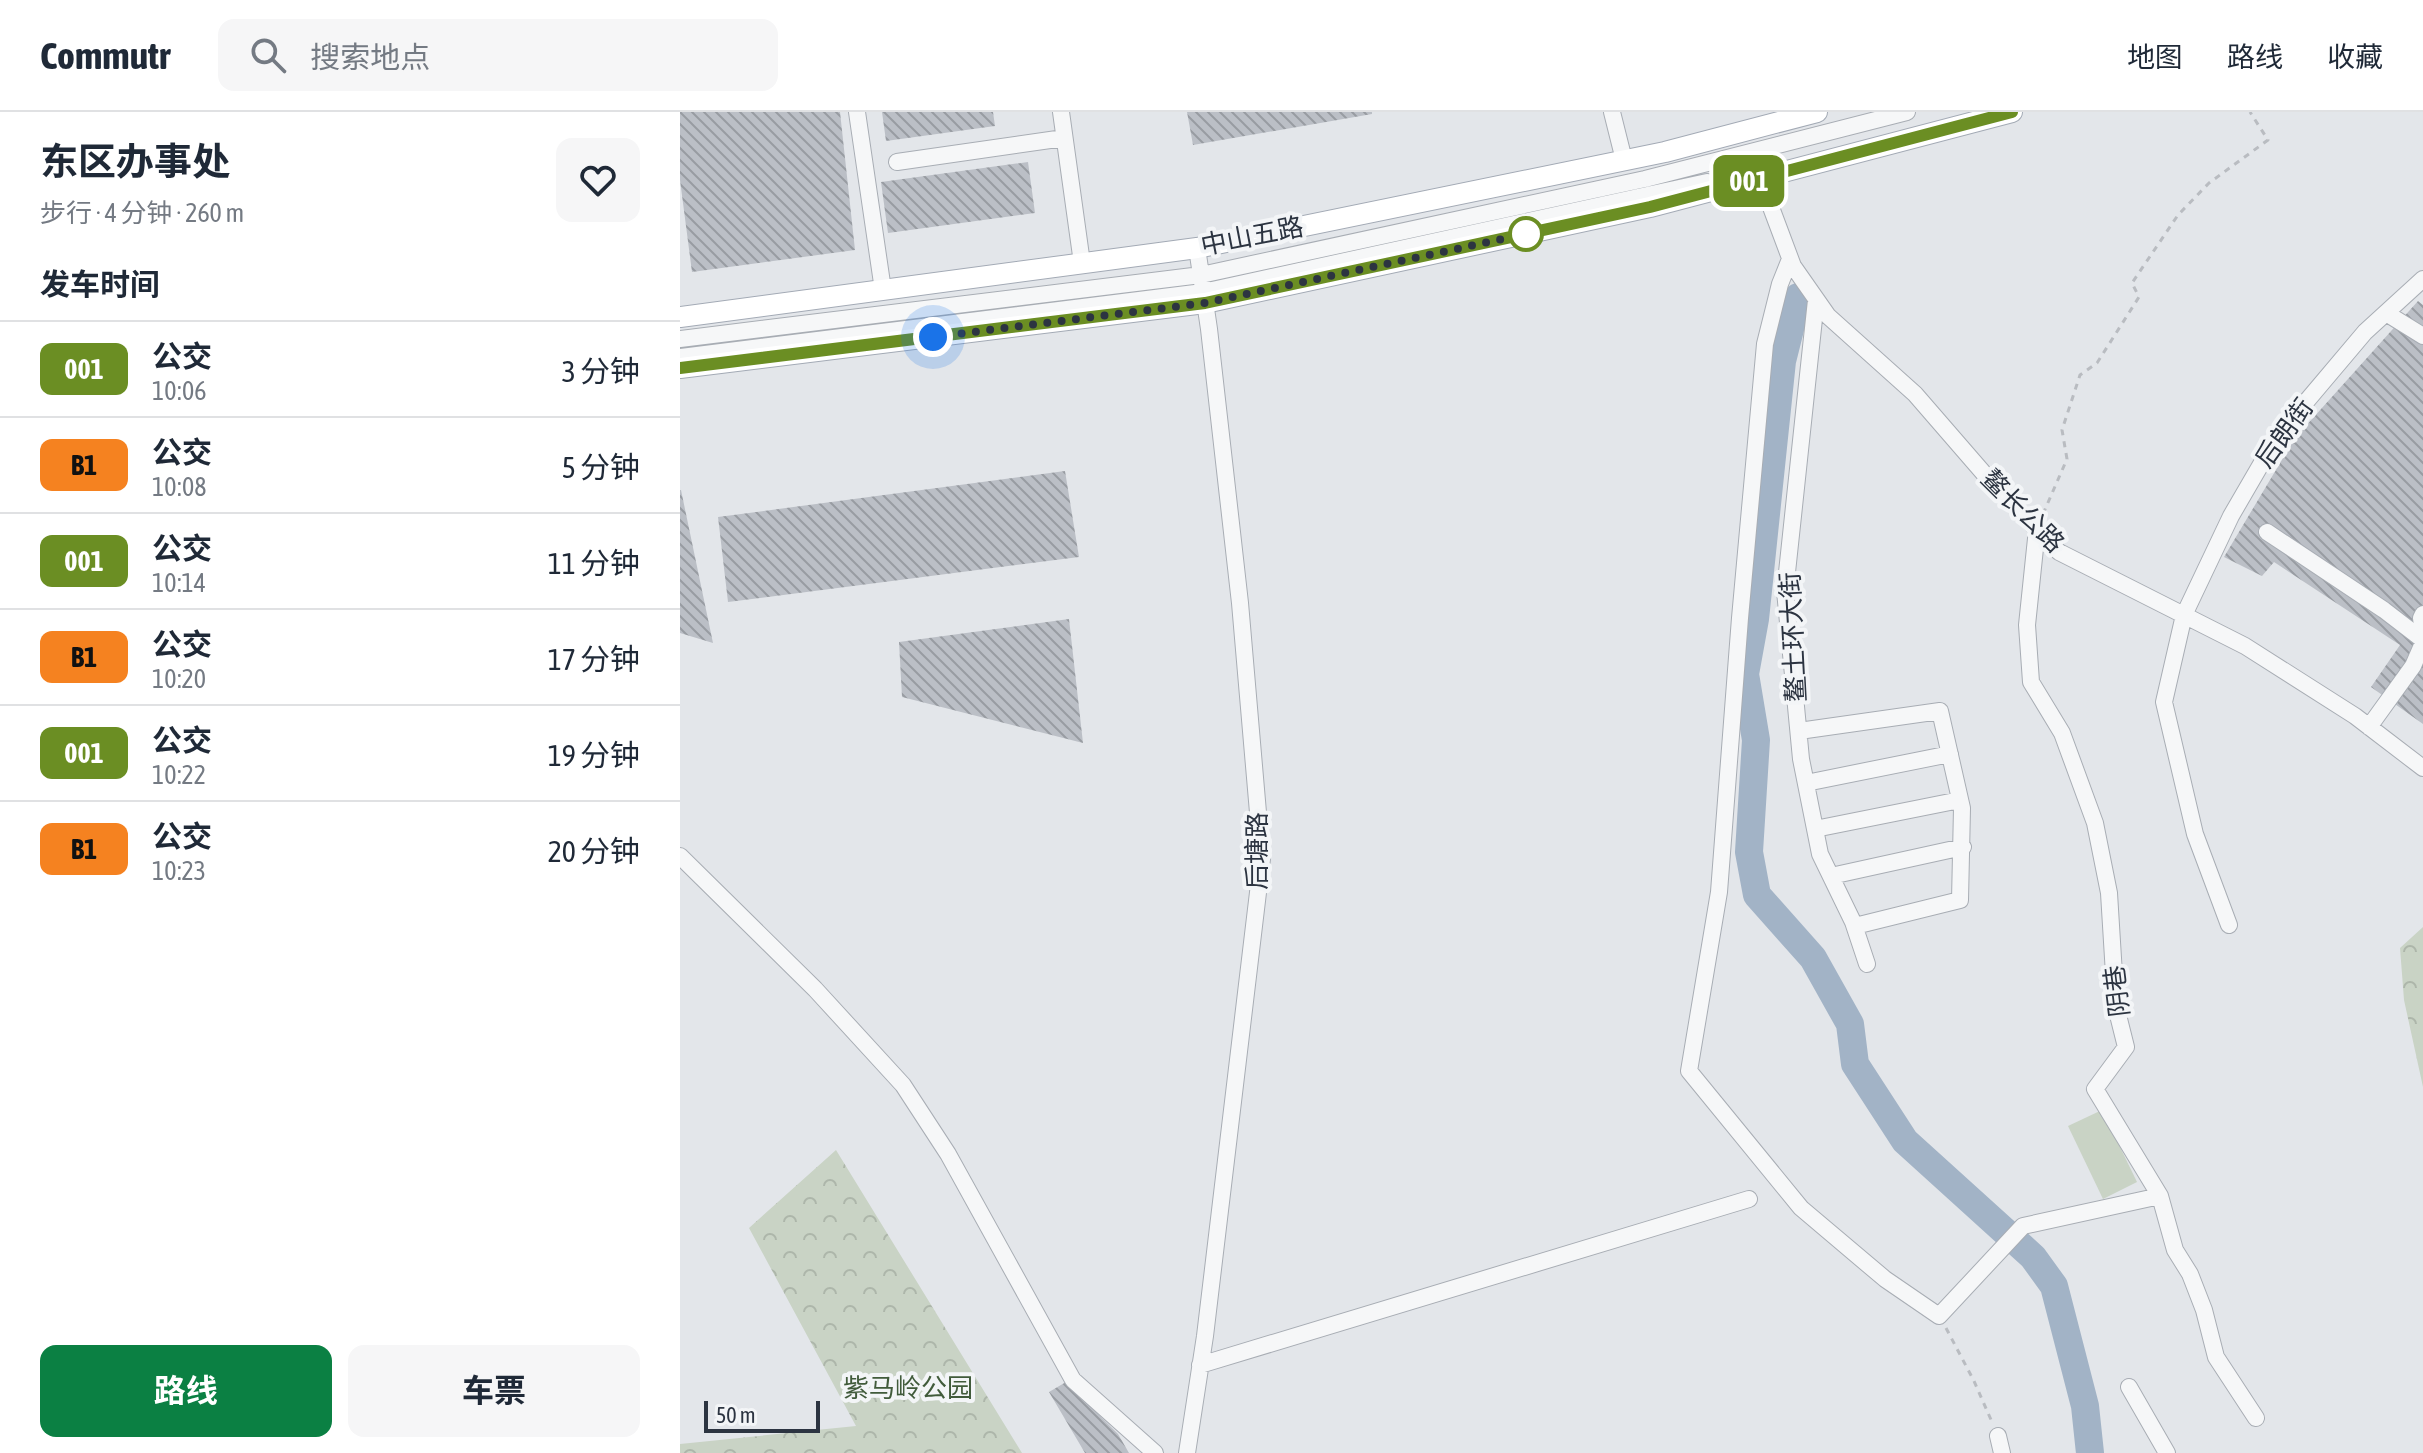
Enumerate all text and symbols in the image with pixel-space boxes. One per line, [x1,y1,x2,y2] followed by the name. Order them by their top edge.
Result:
[218,19,778,91] search box
[246,33,290,77] icon: search
[40,34,170,77] text: Commutr
[310,40,430,74] text: 搜索地点
[2127,41,2183,73] text: 地图
[2227,41,2283,73] text: 路线
[2327,41,2383,73] text: 收藏
[556,138,640,222] button: heart
[40,140,230,183] text: 东区办事处
[1703,155,1795,207] line badge: 001
[1729,165,1769,197] text: 001
[40,198,244,228] text: 步行 · 4 分钟 · 260 m
[1198,211,1306,261] street label: 中山五路
[1509,217,1543,251] unlabelled marker
[40,267,160,301] text: 发车时间
[913,317,953,357] your location
[152,339,212,373] text: 公交
[64,353,104,385] text: 001
[562,354,640,388] text: 3 分钟
[152,376,207,406] text: 10:06
[2249,393,2319,473] street label: 后朗街
[152,435,212,469] text: 公交
[71,449,97,481] text: B1
[562,450,640,484] text: 5 分钟
[1976,464,2070,558] street label: 鳌长公路
[152,472,207,502] text: 10:08
[152,531,212,565] text: 公交
[64,545,104,577] text: 001
[548,546,640,580] text: 11 分钟
[152,568,206,598] text: 10:14
[1775,571,1811,703] street label: 鳌土环大街
[152,627,212,661] text: 公交
[71,641,97,673] text: B1
[548,642,640,676] text: 17 分钟
[152,664,206,694] text: 10:20
[152,723,212,757] text: 公交
[64,737,104,769] text: 001
[548,738,640,772] text: 19 分钟
[152,760,206,790] text: 10:22
[1242,812,1272,890] street label: 后塘路
[152,819,212,853] text: 公交
[71,833,97,865] text: B1
[548,834,640,868] text: 20 分钟
[152,856,206,886] text: 10:23
[2099,963,2135,1019] street label: 阴巷
[40,1345,332,1437] button: 路线
[348,1345,640,1437] button: 车票
[843,1373,973,1403] park label: 紫马岭公园
[704,1397,820,1433] scale bar
[716,1402,756,1428] text: 50 m

